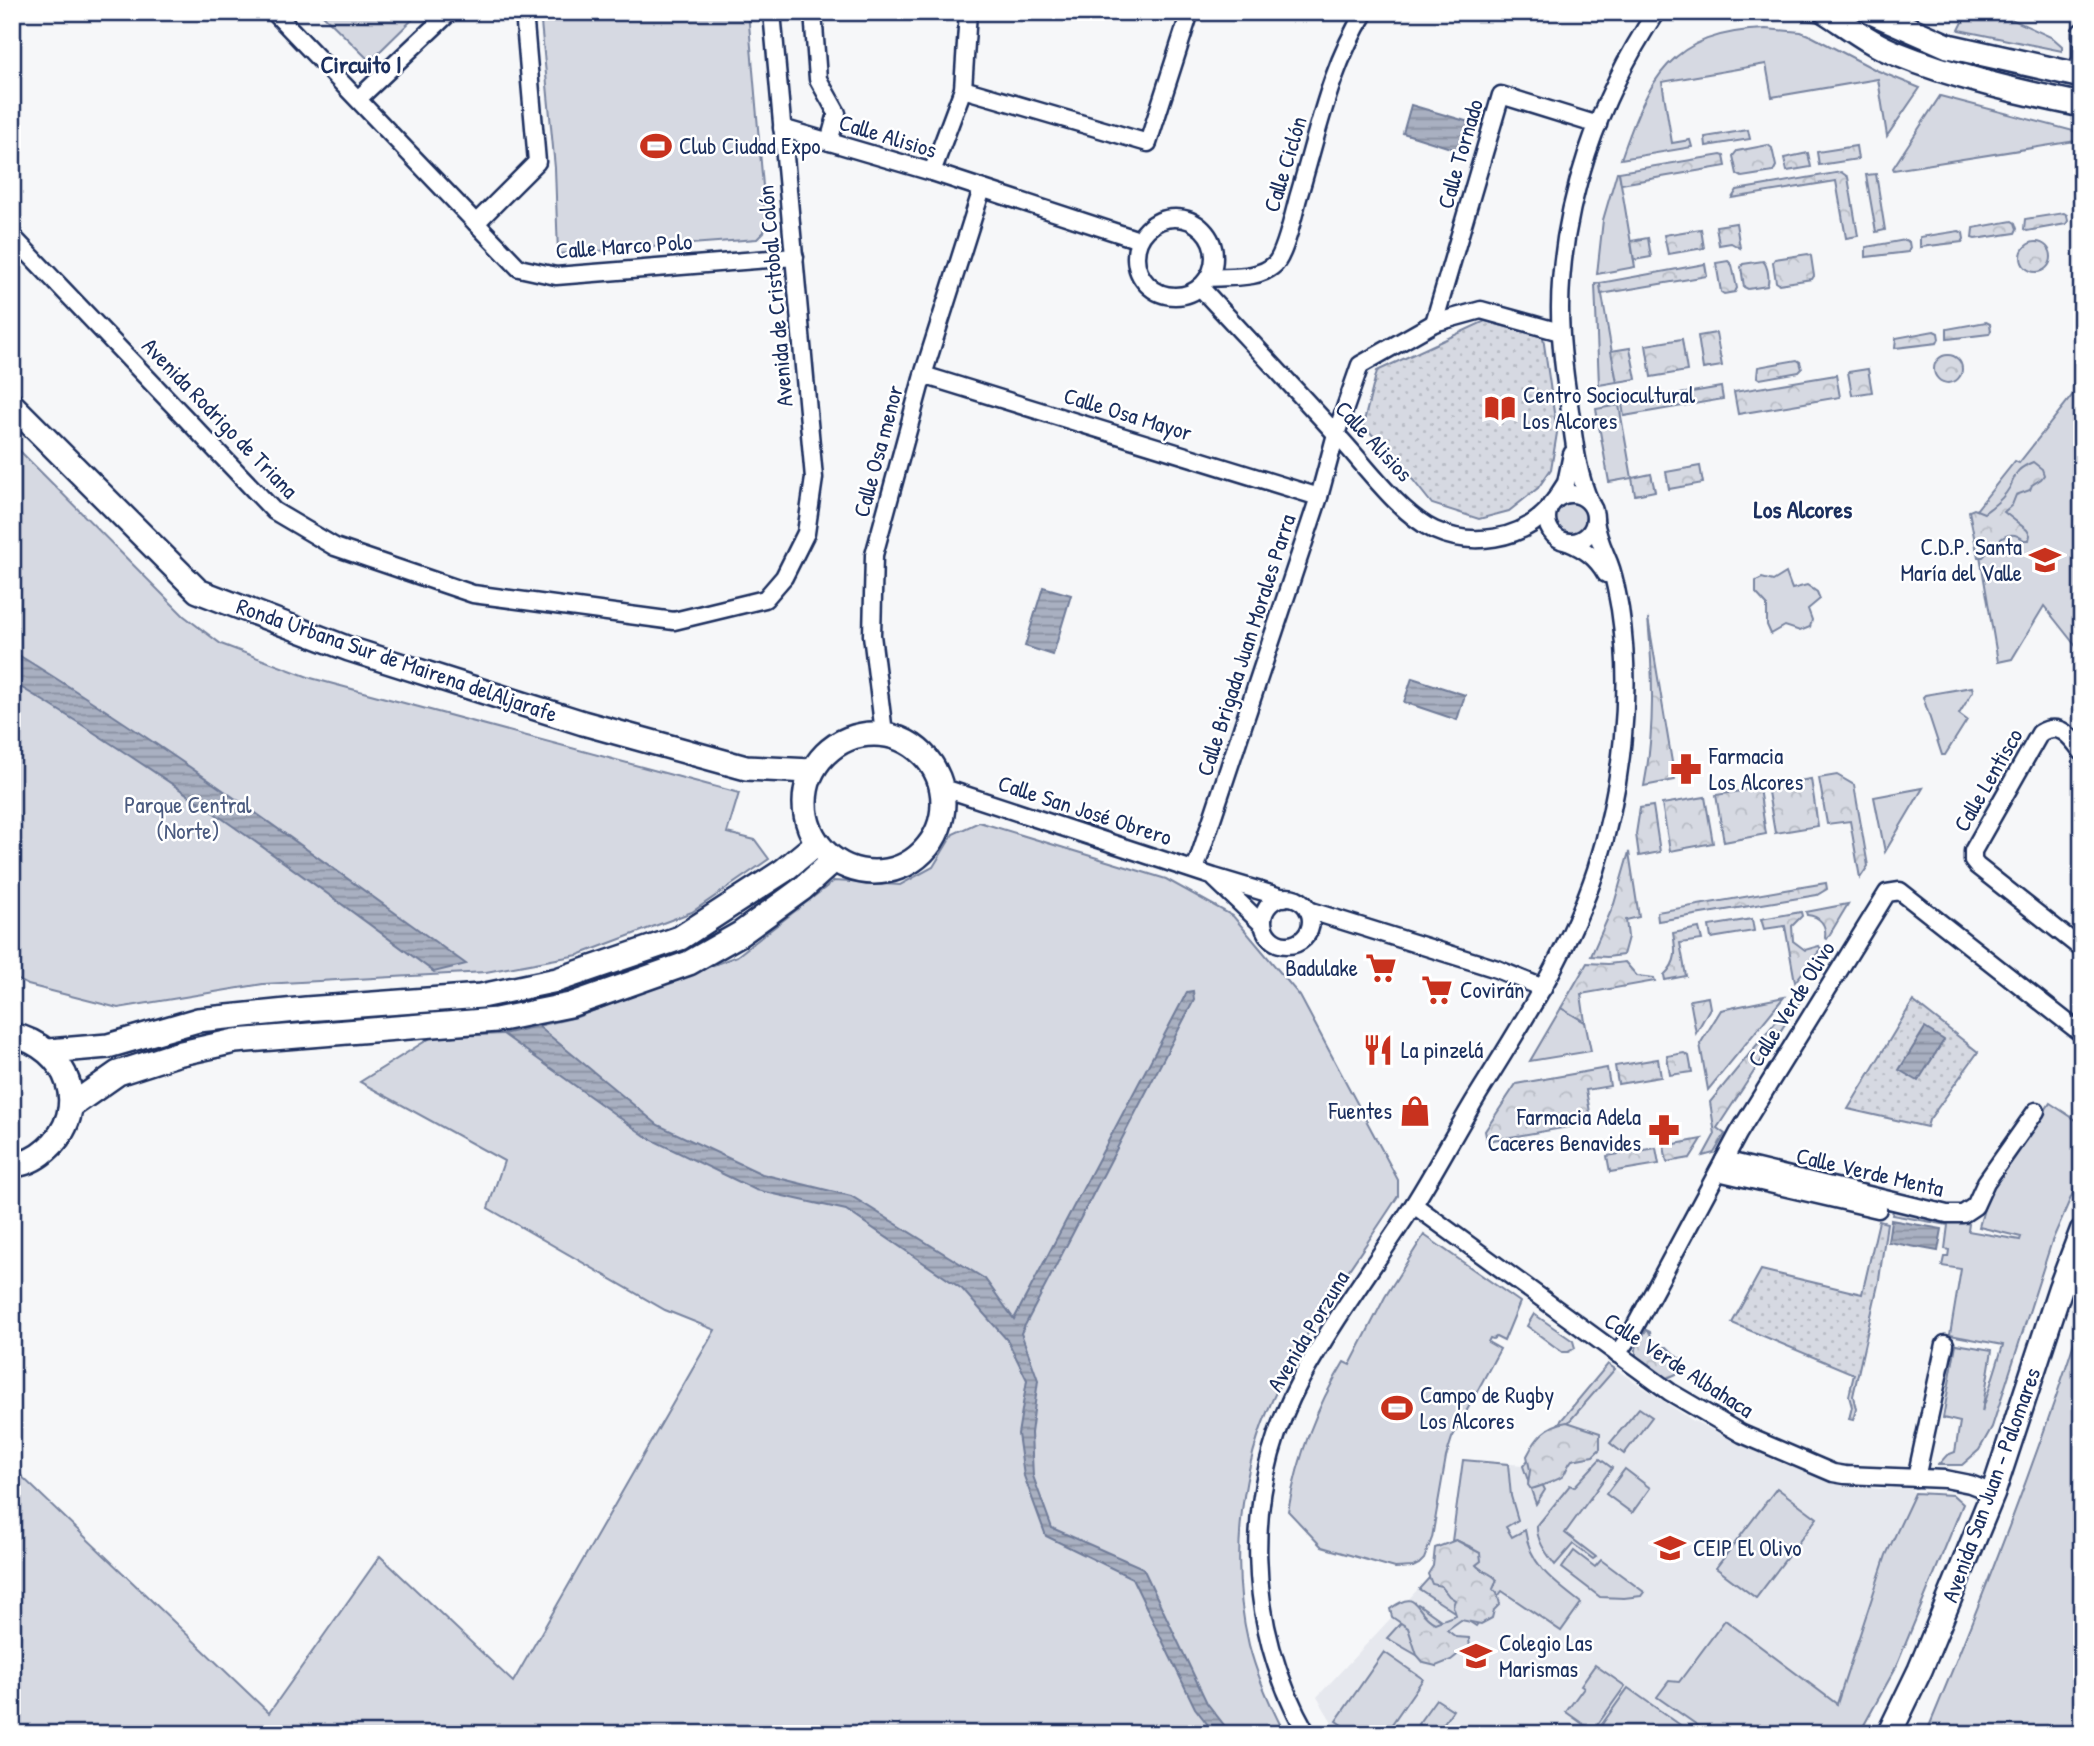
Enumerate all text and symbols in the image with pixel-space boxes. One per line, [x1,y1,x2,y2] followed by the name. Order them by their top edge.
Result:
[320,48,402,80] district label: Circuito I
[1429,96,1490,212] street label: Calle Tornado
[836,106,941,165] street label: Calle Alisios
[1255,112,1314,215] street label: Calle Ciclón
[639,129,673,163] sports icon: Club Ciudad Expo
[679,130,820,161] place label: Club Ciudad Expo
[749,184,800,408] street label: Avenida de Cristobal Colón
[555,225,693,266] street label: Calle Marco Polo
[135,330,305,505] street label: Avenida Rodrigo de Triana
[1060,379,1196,448] street label: Calle Osa Mayor
[1523,379,1696,436] place label: Centro Sociocultural Los Alcores
[845,381,910,520] street label: Calle Osa menor
[1483,391,1517,425] library icon: Centro Sociocultural Los Alcores
[1329,393,1420,488] street label: Calle Alisios
[1754,493,1852,525] district label: Los Alcores
[1189,510,1303,780] street label: Calle Brigada Juan Morales Parra
[1900,531,2022,588] place label: C.D.P. Santa María del Valle
[2028,543,2062,577] school or university icon: C.D.P. Santa María del Valle
[233,590,562,729] street label: Ronda Urbana Sur de Mairena delAljarafe
[1946,723,2030,837] street label: Calle Lentisco
[1708,740,1804,797] place label: Farmacia Los Alcores
[1669,752,1703,786] pharmacy icon: Farmacia Los Alcores
[994,767,1176,852] street label: Calle San José Obrero
[124,789,253,846] park label: Parque Central (Norte)
[1740,935,1842,1073] street label: Calle Verde Olivo
[1364,951,1398,985] supermarket icon: Badulake
[1285,952,1358,983] place label: Badulake
[1420,973,1454,1007] supermarket icon: Covirán
[1460,974,1525,1005] place label: Covirán
[1361,1033,1395,1067] restaurant icon: La pinzelá
[1401,1034,1483,1065] place label: La pinzelá
[1398,1094,1432,1128] shop icon: Fuentes
[1328,1095,1392,1126] place label: Fuentes
[1488,1101,1641,1158] place label: Farmacia Adela Caceres Benavides
[1647,1113,1681,1147] pharmacy icon: Farmacia Adela Caceres Benavides
[1793,1139,1947,1204] street label: Calle Verde Menta
[1259,1264,1356,1397] street label: Avenida Porzuna
[1598,1305,1760,1425] street label: Calle Verde Albahaca
[1934,1363,2047,1606] street label: Avenida San Juan - Palomares
[1420,1379,1554,1436] place label: Campo de Rugby Los Alcores
[1380,1391,1414,1425] sports icon: Campo de Rugby Los Alcores
[1653,1531,1687,1565] school or university icon: CEIP El Olivo
[1693,1532,1802,1563] place label: CEIP El Olivo
[1499,1627,1593,1684] place label: Colegio Las Marismas
[1459,1639,1493,1673] school or university icon: Colegio Las Marismas

